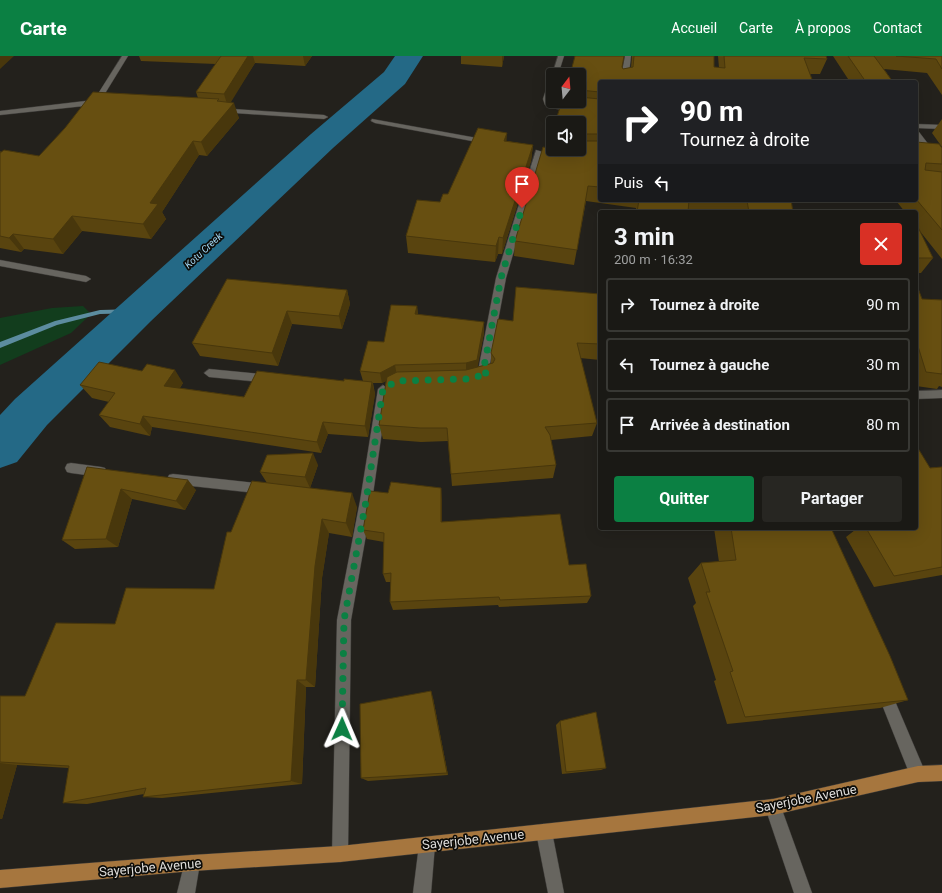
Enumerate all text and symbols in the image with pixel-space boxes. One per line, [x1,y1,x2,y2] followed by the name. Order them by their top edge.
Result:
[20,17,67,40] text: Carte
[671,20,717,36] text: Accueil
[739,20,773,36] text: Carte
[795,20,851,36] text: À propos
[873,20,922,36] text: Contact
[546,68,586,108] north arrow
[546,68,586,156] map controls
[680,95,743,128] text: 90 m
[614,96,666,148] icon: right
[546,116,586,156] button: sound
[680,129,809,150] text: Tournez à droite
[505,167,539,208] pin
[651,172,673,194] icon: left
[511,173,533,195] icon: arrive
[614,174,643,192] text: Puis
[614,223,674,251] text: 3 min
[860,223,902,265] button: close
[182,230,225,270] water label: Kotu Creek
[614,252,693,267] text: 200 m · 16:32
[616,294,638,316] icon: right
[650,296,759,314] text: Tournez à droite
[866,296,900,314] text: 90 m
[616,354,638,376] icon: left
[650,356,769,374] text: Tournez à gauche
[866,356,900,374] text: 30 m
[616,414,638,436] icon: arrive
[650,416,790,434] text: Arrivée à destination
[866,416,900,434] text: 80 m
[614,476,754,522] button: Quitter
[762,476,902,522] button: Partager
[321,708,363,750] position arrow
[754,781,858,816] street label: Sayerjobe Avenue
[421,827,525,852] street label: Sayerjobe Avenue
[98,856,202,879] street label: Sayerjobe Avenue

